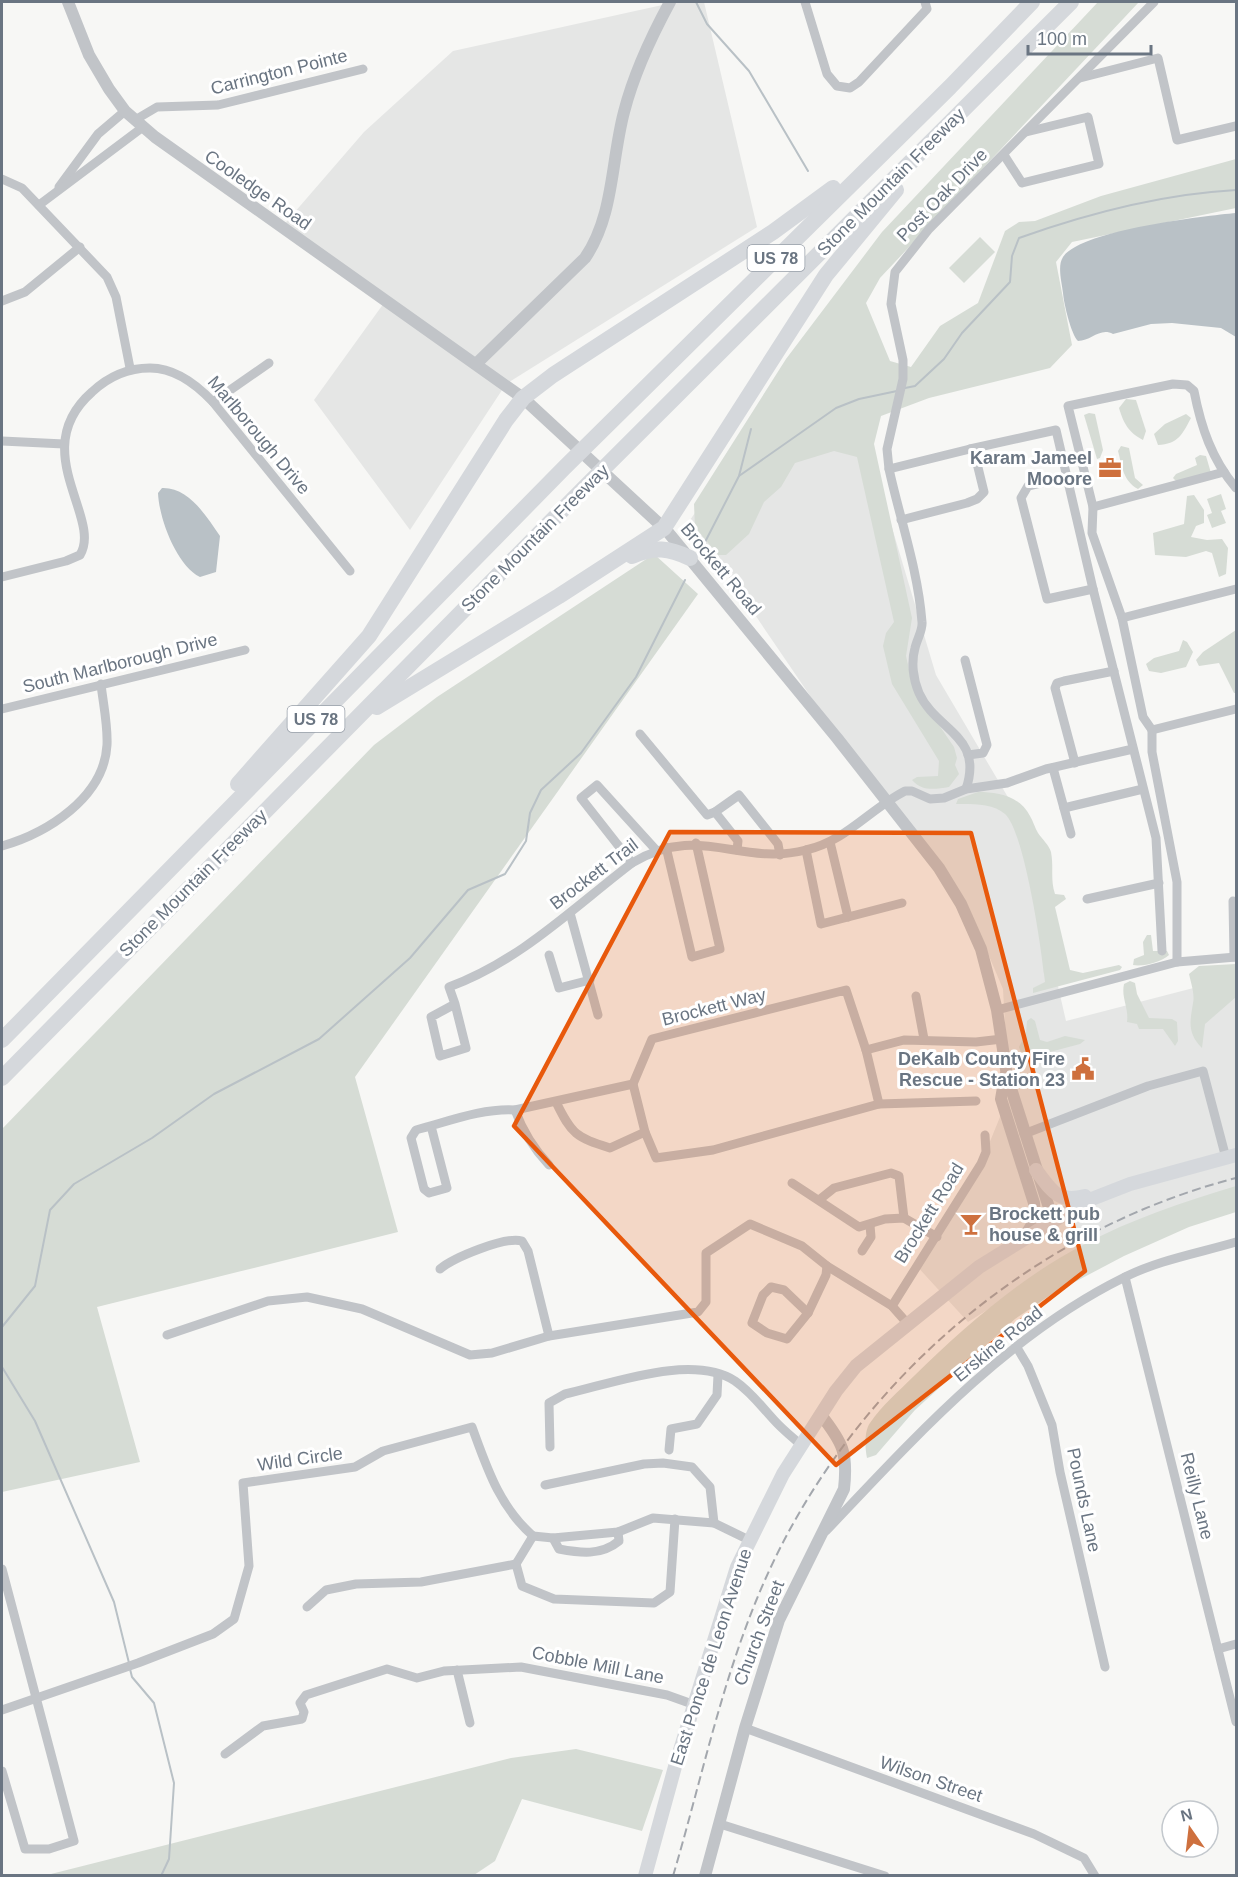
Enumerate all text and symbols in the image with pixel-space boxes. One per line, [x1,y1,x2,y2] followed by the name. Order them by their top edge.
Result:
[1028,18,1151,56] scale bar
[1037,29,1087,49] text: 100 m
[209,45,349,99] street label: Carrington Pointe
[813,104,969,260] street label: Stone Mountain Freeway
[893,145,991,245] street label: Post Oak Drive
[201,146,315,234] street label: Cooledge Road
[748,245,804,271] road number: US 78
[204,372,314,498] street label: Marlborough Drive
[970,448,1092,489] place label: Karam Jameel Mooore
[1097,455,1123,481] office icon: Karam Jameel Mooore
[457,460,613,616] street label: Stone Mountain Freeway
[677,519,765,619] street label: Brockett Road
[20,629,220,697] street label: South Marlborough Drive
[288,706,344,732] road number: US 78
[115,805,271,961] street label: Stone Mountain Freeway
[546,834,642,914] street label: Brockett Trail
[660,984,768,1030] street label: Brockett Way
[898,1049,1065,1090] place label: DeKalb County Fire Rescue - Station 23
[1070,1056,1096,1082] public building icon: DeKalb County Fire Rescue - Station 23
[890,1159,968,1267] street label: Brockett Road
[989,1204,1100,1245] place label: Brockett pub house & grill
[958,1211,984,1237] bar icon: Brockett pub house & grill
[950,1302,1046,1386] street label: Erskine Road
[256,1443,344,1475] street label: Wild Circle
[1063,1446,1105,1554] street label: Pounds Lane
[1177,1450,1217,1542] street label: Reilly Lane
[666,1546,756,1768] street label: East Ponce de Leon Avenue
[730,1578,788,1688] street label: Church Street
[530,1642,666,1688] street label: Cobble Mill Lane
[877,1752,985,1806] street label: Wilson Street
[1160,1799,1220,1859] north arrow
[1179,1805,1194,1825] text: N

